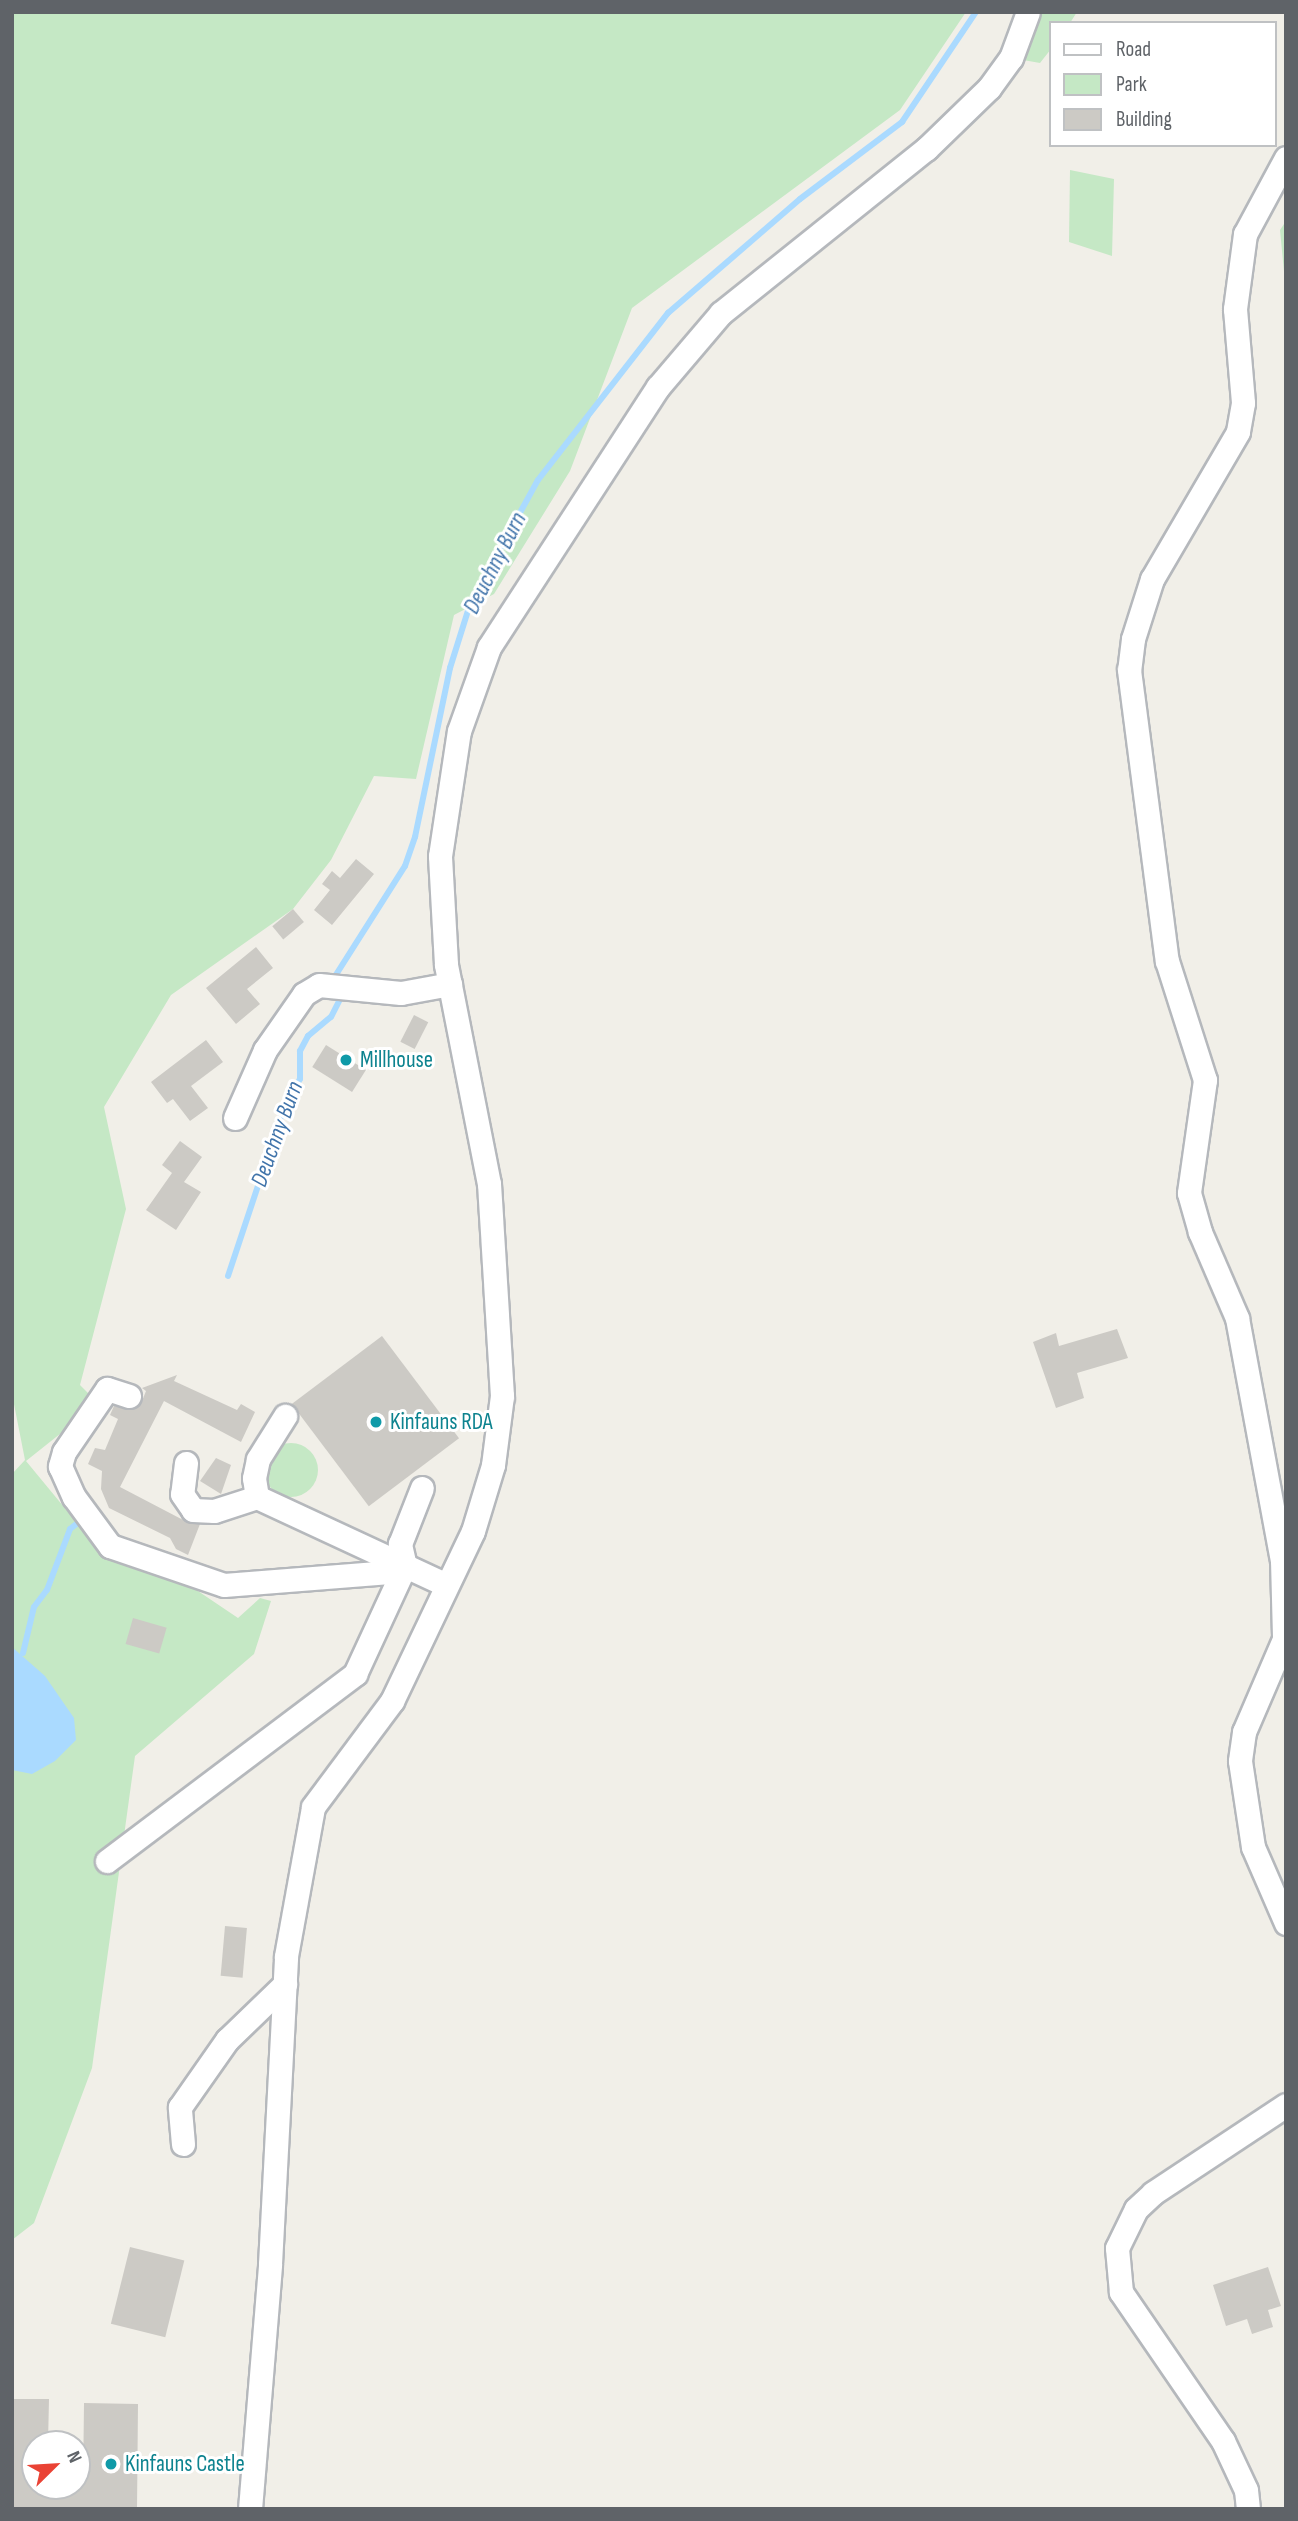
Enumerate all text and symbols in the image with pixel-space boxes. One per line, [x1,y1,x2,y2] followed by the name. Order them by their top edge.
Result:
[1050,21,1277,147] legend
[1116,37,1151,62] text: Road
[1116,72,1147,97] text: Park
[1116,107,1172,132] text: Building
[457,507,533,619] water label: Deuchny Burn
[360,1046,433,1074] place label: Millhouse
[338,1052,354,1068] marker: Millhouse
[245,1077,309,1191] water label: Deuchny Burn
[390,1408,493,1436] place label: Kinfauns RDA
[368,1414,384,1430] marker: Kinfauns RDA
[21,2430,91,2500] north arrow
[61,2448,86,2466] text: N
[125,2450,245,2478] place label: Kinfauns Castle
[103,2456,119,2472] marker: Kinfauns Castle

